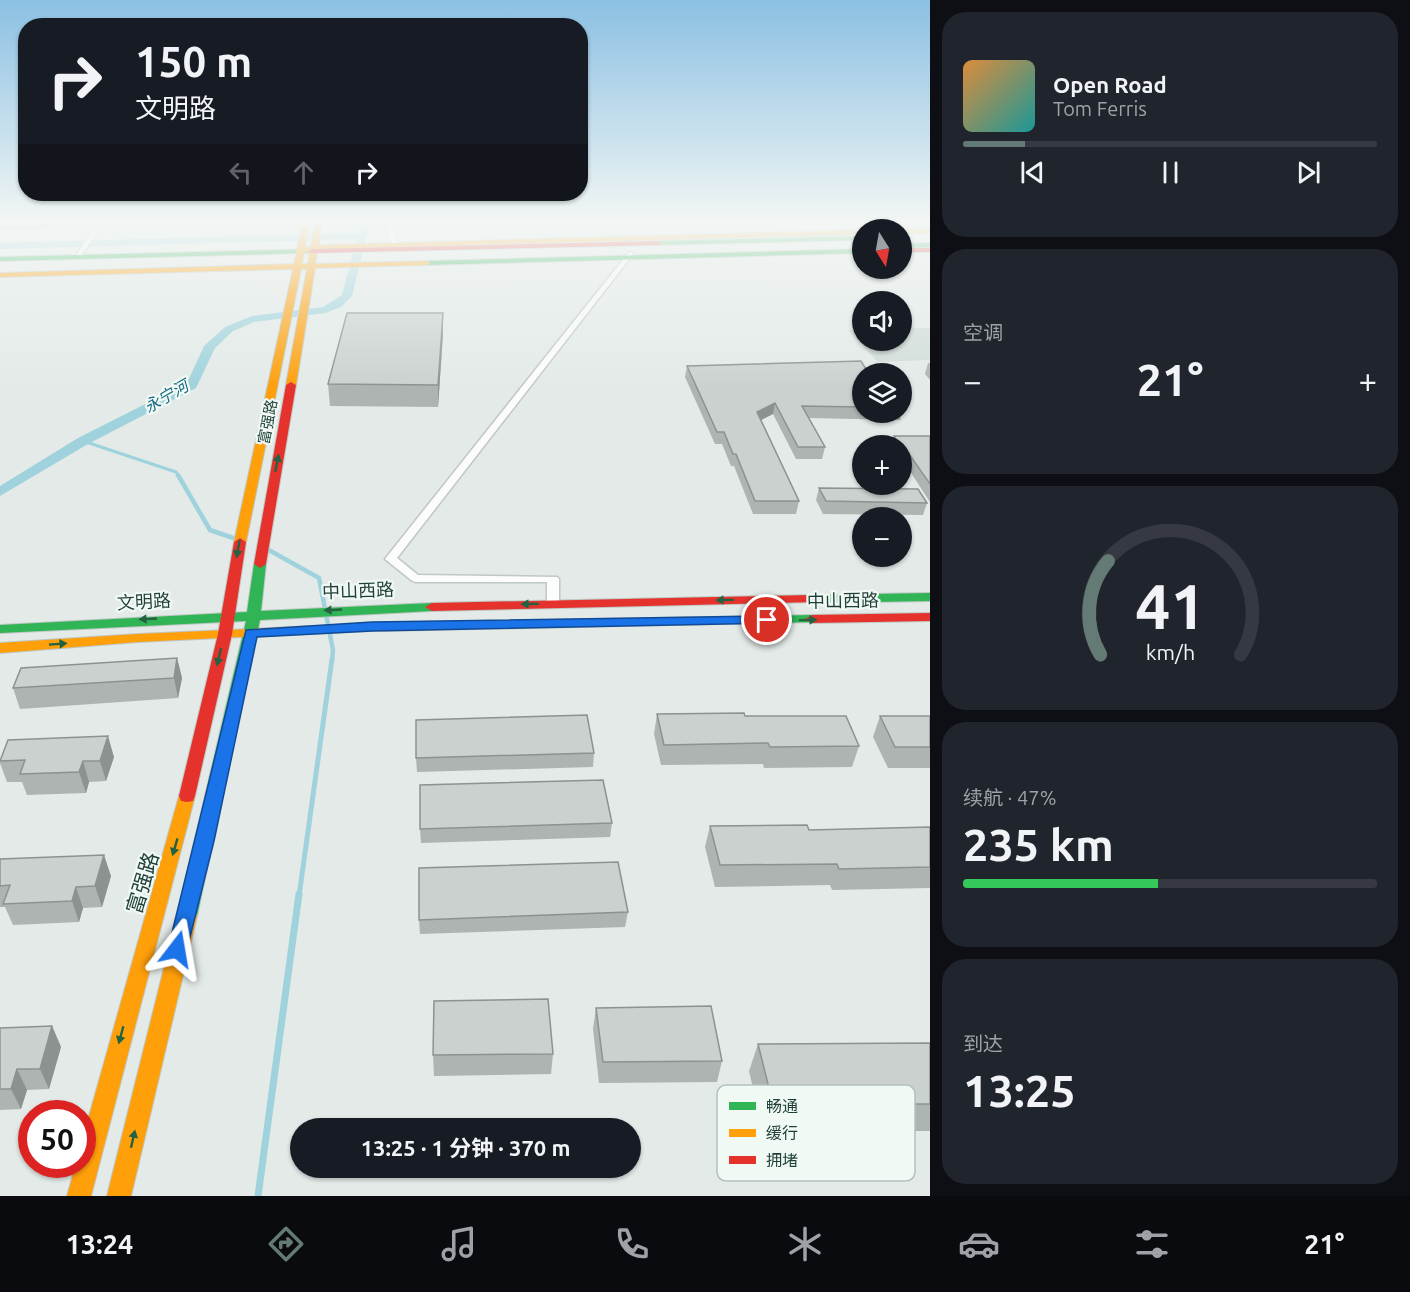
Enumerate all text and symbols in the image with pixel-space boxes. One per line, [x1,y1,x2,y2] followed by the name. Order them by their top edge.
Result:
[135,38,252,85] text: 150 m
[36,42,114,120] icon: right
[1053,72,1167,97] text: Open Road
[135,93,216,123] text: 文明路
[1053,97,1147,120] text: Tom Ferris
[224,156,257,189] icon: left
[287,156,320,189] icon: ahead
[350,156,383,189] icon: right
[1016,156,1049,189] icon: previous
[1154,156,1187,189] icon: pause
[1292,156,1325,189] icon: next
[852,219,912,279] north arrow
[852,219,912,567] map controls
[852,291,912,351] button: sound
[963,321,1003,344] text: 空调
[1137,354,1203,405] text: 21°
[963,362,982,399] text: −
[1358,362,1377,399] text: +
[852,363,912,423] button: layers
[141,375,194,416] water label: 永宁河
[255,398,280,446] street label: 富强路
[852,435,912,495] button: +
[273,454,282,473] one-way arrow
[852,507,912,567] button: −
[234,540,243,559] one-way arrow
[1135,571,1205,641] text: 41
[322,579,394,601] street label: 中山西路
[807,589,879,611] street label: 中山西路
[116,590,171,612] street label: 文明路
[741,594,792,645] pin
[715,595,734,605] one-way arrow
[520,599,539,609] one-way arrow
[750,603,783,636] icon: arrive
[323,605,342,615] one-way arrow
[139,615,158,624] one-way arrow
[799,615,818,624] one-way arrow
[49,639,68,649] one-way arrow
[1145,640,1195,664] text: km/h
[214,648,224,667] one-way arrow
[963,786,1056,809] text: 续航 · 47%
[963,819,1114,870] text: 235 km
[170,838,179,856] one-way arrow
[121,849,163,916] street label: 富强路
[145,917,209,981] position arrow
[116,1026,126,1044] one-way arrow
[963,1032,1003,1055] text: 到达
[963,1065,1076,1116] text: 13:25
[717,1085,915,1181] legend
[766,1097,798,1115] text: 畅通
[18,1100,96,1178] speed limit sign: 50
[766,1124,798,1142] text: 缓行
[128,1130,138,1148] one-way arrow
[361,1135,570,1160] text: 13:25 · 1 分钟 · 370 m
[766,1151,798,1169] text: 拥堵
[265,1223,307,1265] icon: directions
[438,1223,480,1265] icon: music
[611,1223,653,1265] icon: phone
[784,1223,826,1265] icon: climate
[958,1223,1000,1265] icon: car
[1131,1223,1173,1265] icon: filters
[66,1229,133,1259] text: 13:24
[1304,1229,1344,1259] text: 21°

